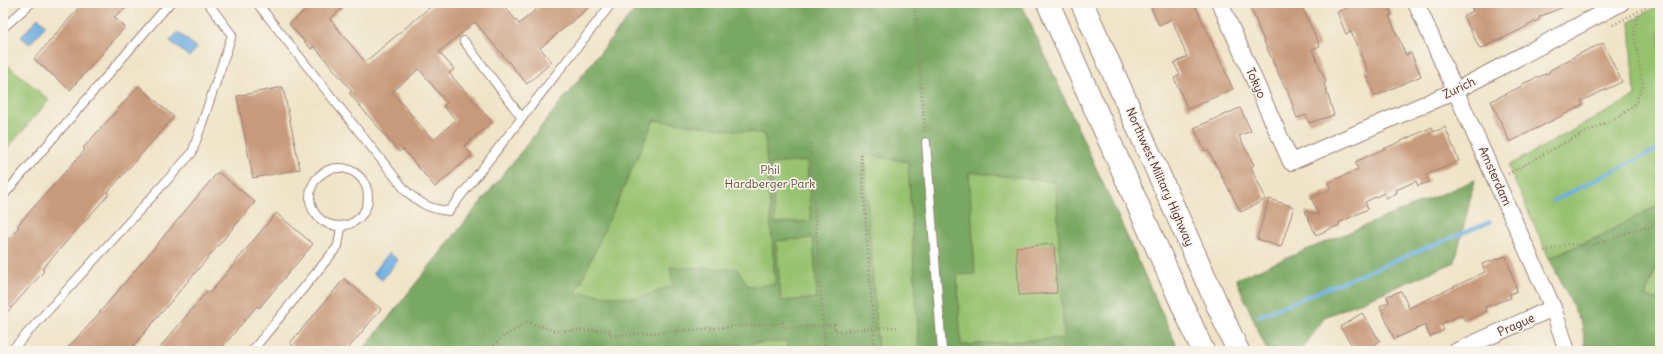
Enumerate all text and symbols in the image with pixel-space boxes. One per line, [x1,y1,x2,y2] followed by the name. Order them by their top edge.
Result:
[1243,65,1270,101] street label: Tokyo
[1440,73,1477,102] street label: Zurich
[1123,105,1198,248] street label: Northwest Military Highway
[1476,144,1515,208] street label: Amsterdam
[725,162,815,191] park label: Phil Hardberger Park
[1495,310,1537,339] street label: Prague

